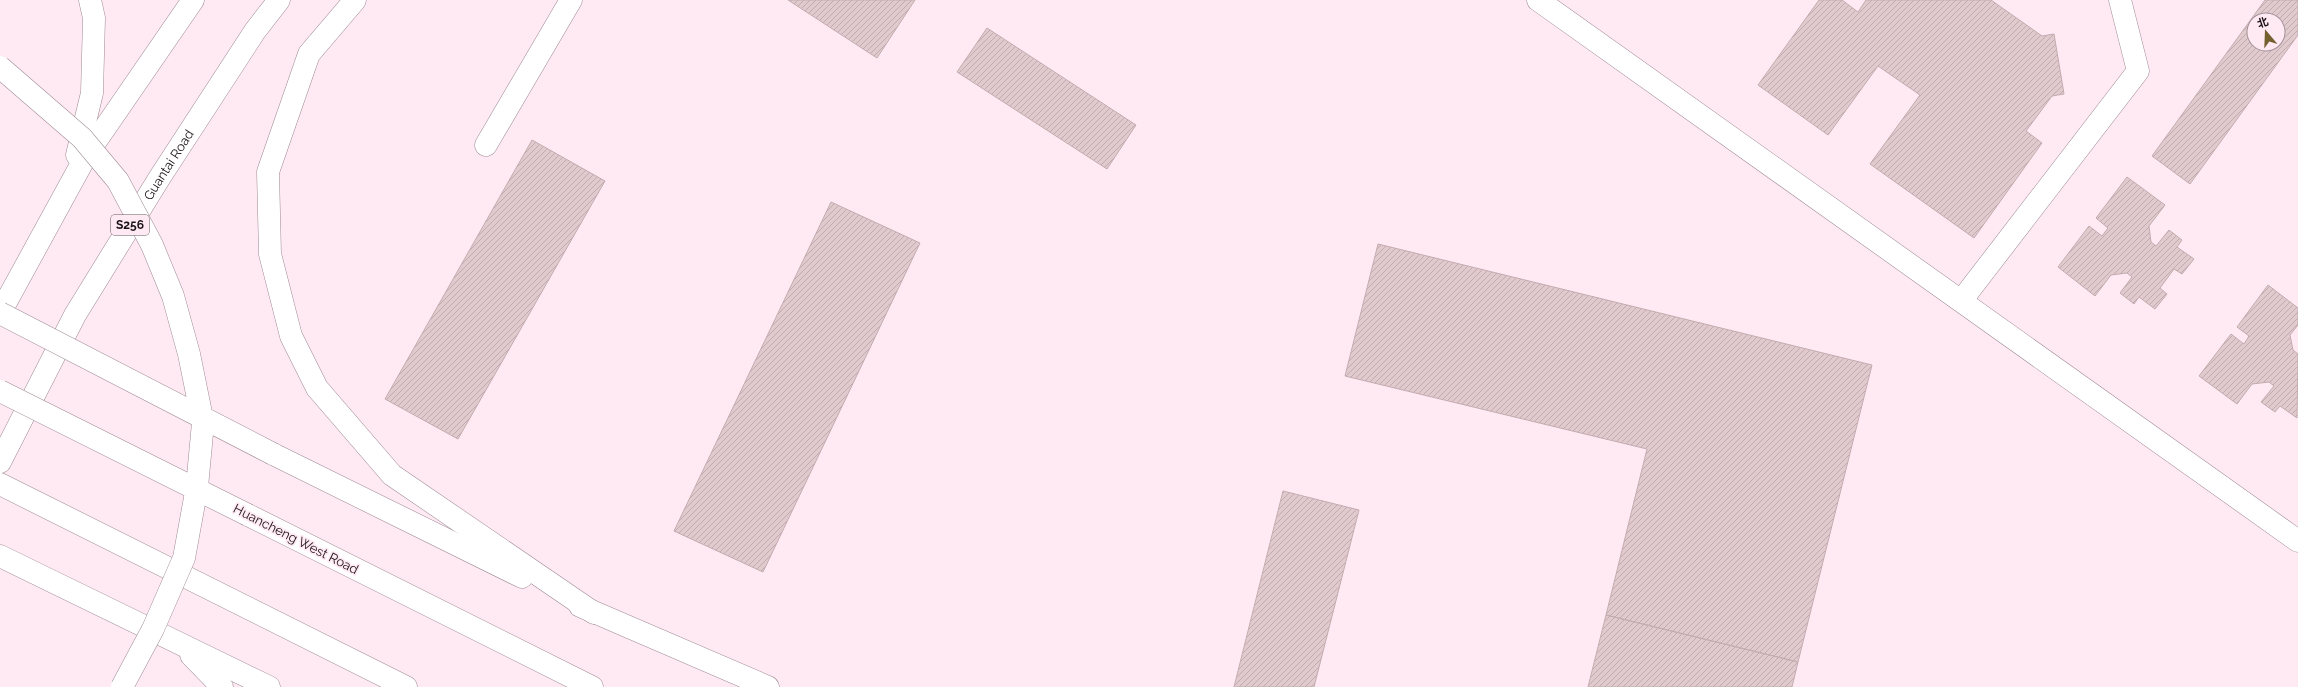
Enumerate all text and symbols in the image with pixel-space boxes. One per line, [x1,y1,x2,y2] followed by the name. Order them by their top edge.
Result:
[2246,12,2286,52] north arrow
[2256,15,2270,31] text: 北
[140,127,196,203] street label: Guantai Road
[111,215,149,235] road number: S256
[231,501,361,577] street label: Huancheng West Road

